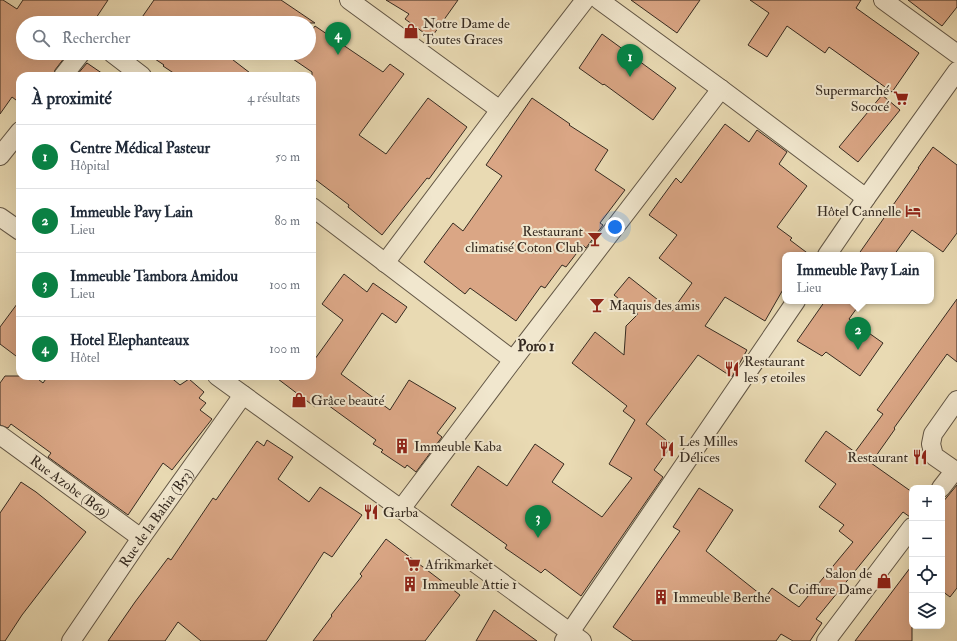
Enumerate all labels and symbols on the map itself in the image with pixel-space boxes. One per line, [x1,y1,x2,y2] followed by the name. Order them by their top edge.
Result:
[423,15,510,48] place label: Notre Dame de Toutes Graces
[325,22,351,55] pin: 4
[402,22,420,40] shop icon: Notre Dame de Toutes Graces
[617,44,643,77] pin: 1
[815,82,889,115] place label: Supermarché Sococé
[892,89,910,107] supermarket icon: Supermarché Sococé
[904,202,922,220] hotel icon: Hôtel Cannelle
[817,203,901,220] place label: Hôtel Cannelle
[605,217,625,237] your location
[465,223,583,256] place label: Restaurant climatisé Coton Club
[586,230,604,248] bar icon: Restaurant climatisé Coton Club
[588,296,606,314] bar icon: Maquis des amis
[609,297,700,314] place label: Maquis des amis
[845,317,871,350] pin: 2
[518,337,554,356] district label: Poro 1
[744,353,805,386] place label: Restaurant les 5 etoiles
[723,360,741,378] restaurant icon: Restaurant les 5 etoiles
[290,391,308,409] shop icon: Grâce beauté
[311,392,384,409] place label: Grâce beauté
[679,433,738,466] place label: Les Milles Délices
[393,437,411,455] building icon: Immeuble Kaba
[414,438,502,455] place label: Immeuble Kaba
[658,440,676,458] restaurant icon: Les Milles Délices
[911,448,929,466] restaurant icon: Restaurant
[847,449,908,466] place label: Restaurant
[27,451,114,521] street label: Rue Azobe (B69)
[115,465,197,570] street label: Rue de la Bahia (B53)
[362,503,380,521] restaurant icon: Garba
[383,504,419,521] place label: Garba
[525,505,551,538] pin: 3
[404,555,422,573] supermarket icon: Afrikmarket
[424,556,493,573] place label: Afrikmarket
[788,565,872,598] place label: Salon de Coiffure Dame
[875,572,893,590] shop icon: Salon de Coiffure Dame
[401,575,419,593] building icon: Immeuble Attie 1
[422,576,517,593] place label: Immeuble Attie 1
[652,588,670,606] building icon: Immeuble Berthe
[673,589,771,606] place label: Immeuble Berthe

